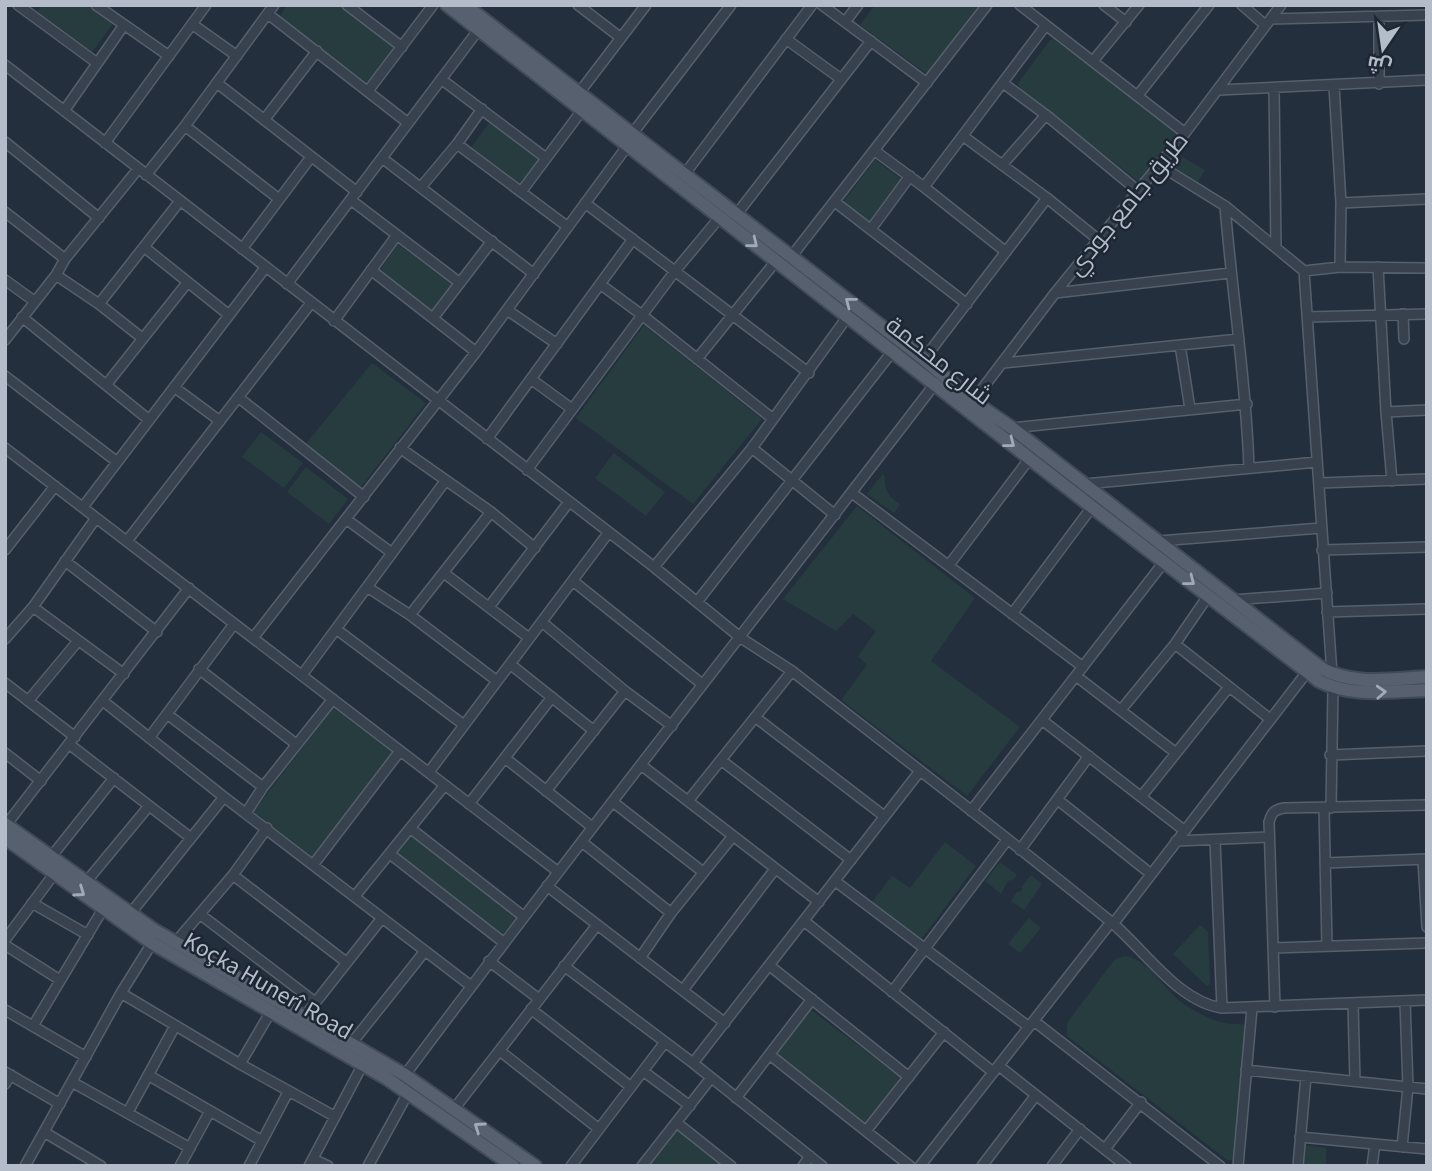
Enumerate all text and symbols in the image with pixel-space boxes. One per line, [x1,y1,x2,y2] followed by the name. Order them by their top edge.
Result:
[1348,14,1418,84] north arrow
[1365,48,1394,80] text: ش
[1059,125,1197,283] street label: طريق جامع جودي
[745,234,757,247] one-way arrow
[845,298,857,311] one-way arrow
[878,308,1000,414] street label: شارع محكمة
[1002,434,1014,447] one-way arrow
[1182,573,1194,586] one-way arrow
[1376,684,1387,699] one-way arrow
[72,884,85,897] one-way arrow
[177,923,359,1049] street label: Koçka Hunerî Road
[474,1123,487,1135] one-way arrow

